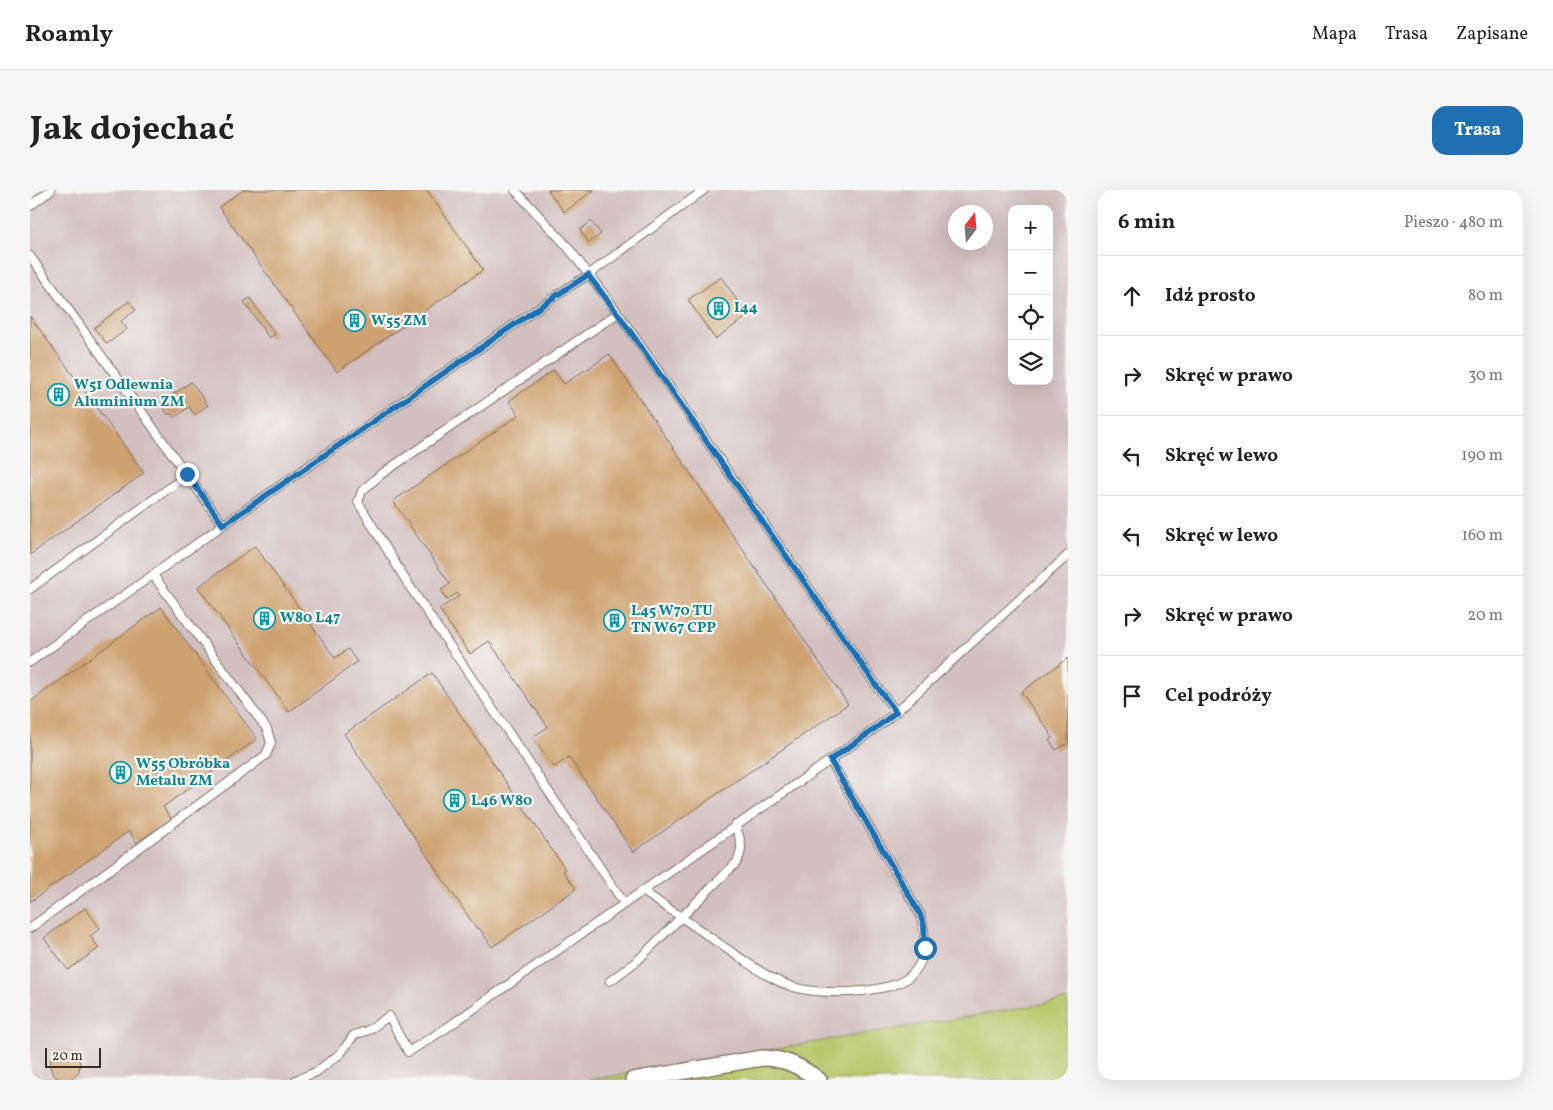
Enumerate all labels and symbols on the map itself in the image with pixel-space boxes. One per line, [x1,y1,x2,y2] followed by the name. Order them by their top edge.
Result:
[948,205,993,250] north arrow
[706,296,730,320] building icon: I44
[734,298,758,319] place label: I44
[343,309,367,333] building icon: W55 ZM
[371,311,427,332] place label: W55 ZM
[74,375,185,413] place label: W51 Odlewnia Aluminium ZM
[46,382,70,406] building icon: W51 Odlewnia Aluminium ZM
[176,463,199,486] route end
[631,601,717,639] place label: L45 W70 TU TN W67 CPP
[252,606,276,630] building icon: W80 L47
[280,608,340,629] place label: W80 L47
[603,608,627,632] building icon: L45 W70 TU TN W67 CPP
[136,754,230,792] place label: W55 Obróbka Metalu ZM
[108,761,132,785] building icon: W55 Obróbka Metalu ZM
[443,789,467,813] building icon: L46 W80
[471,791,532,812] place label: L46 W80
[914,937,937,960] route start
[45,1045,101,1068] scale bar

